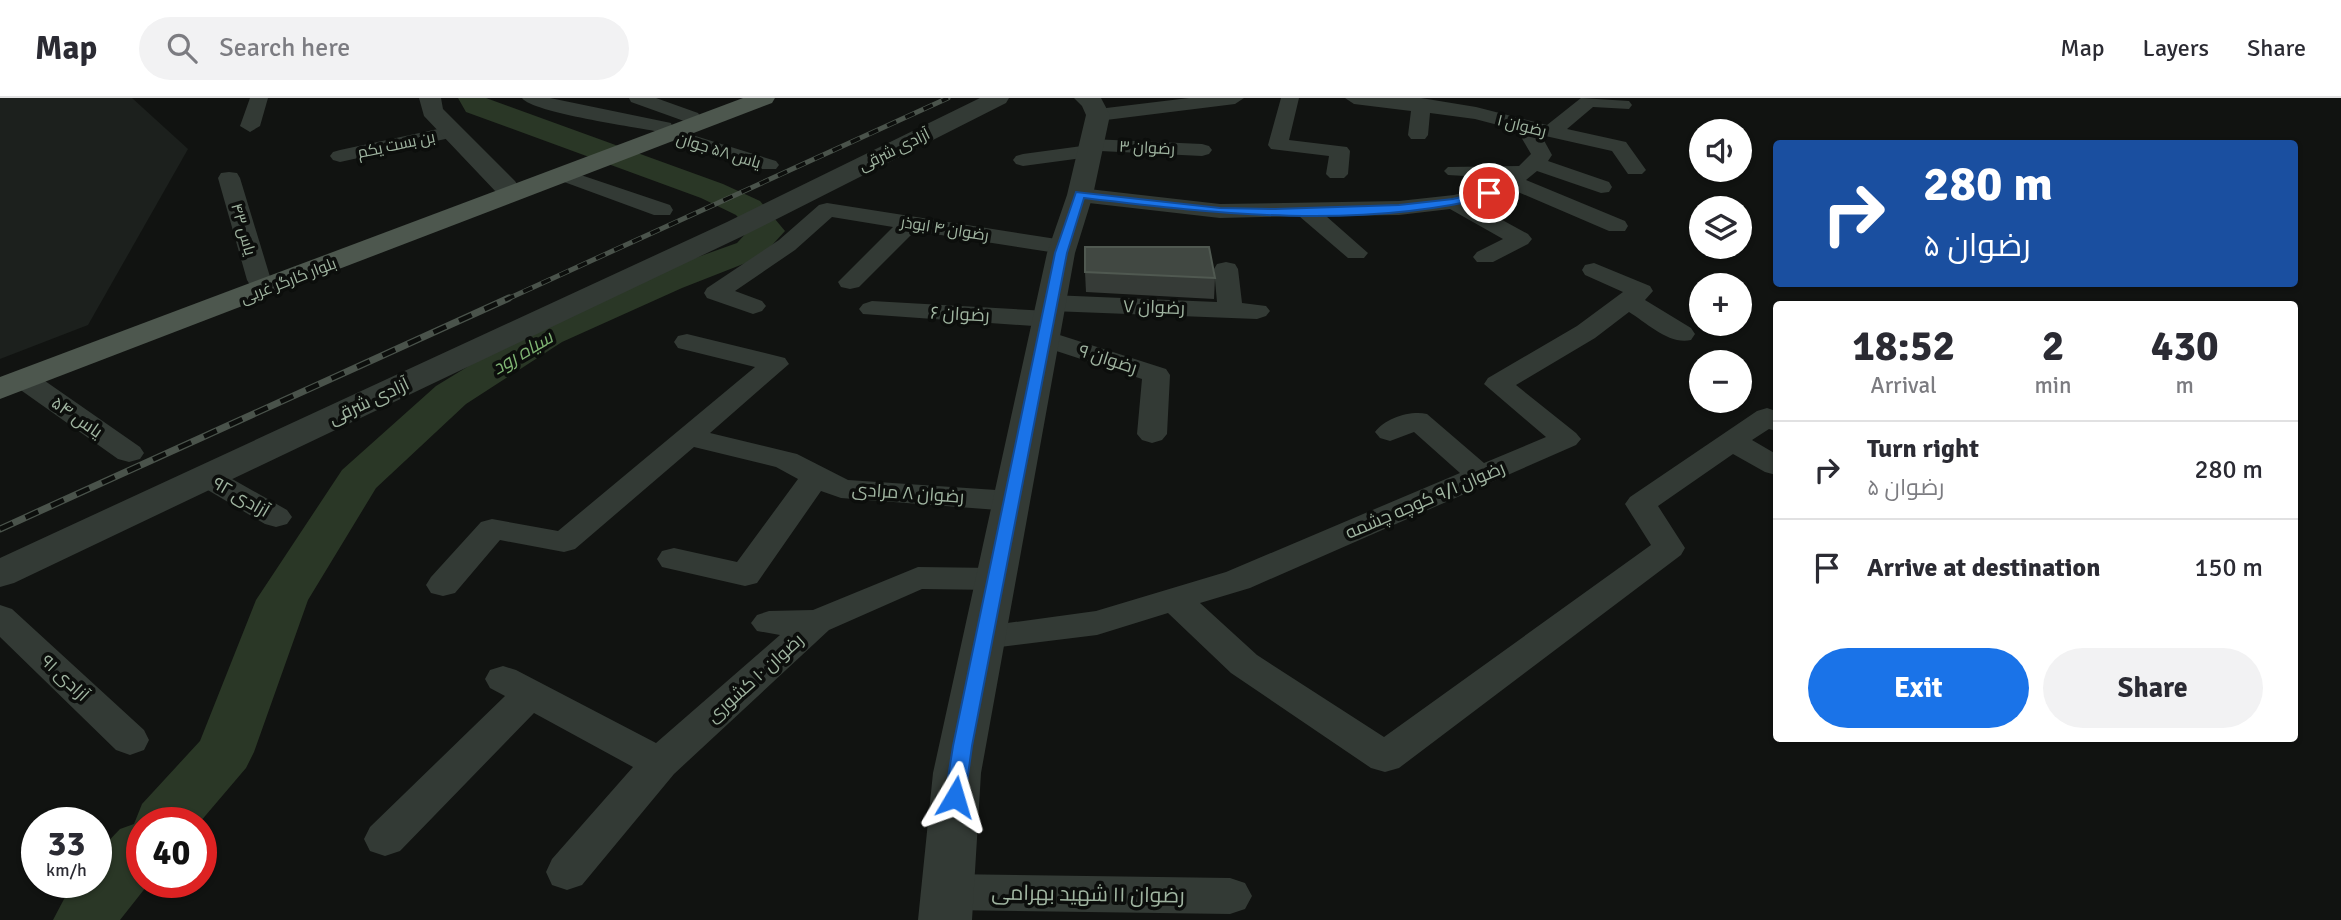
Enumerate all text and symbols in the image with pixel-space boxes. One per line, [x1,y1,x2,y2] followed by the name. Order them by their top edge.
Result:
[139,17,629,80] search box
[35,28,97,69] text: Map
[163,29,201,67] icon: search
[219,32,350,64] text: Search here
[2060,33,2105,63] text: Map
[2143,33,2209,63] text: Layers
[2247,33,2306,63] text: Share
[1495,110,1548,142] street label: رضوان ۱
[1689,119,1752,413] map controls
[1689,119,1752,182] button: sound
[856,124,934,176] street label: آزادی شرقی
[356,127,437,164] street label: بن بست یکم
[674,129,764,173] street label: یاس ۵۸ جوان
[1119,137,1175,159] street label: رضوان ۳
[1923,154,2053,214] text: 280 m
[1459,163,1519,223] pin
[1808,168,1899,259] icon: right
[1470,174,1508,212] icon: arrive
[1689,196,1752,259] button: layers
[226,201,260,258] street label: یاس ۴۳
[898,212,990,246] street label: رضوان ۴ ابوذر
[1923,226,2031,265] text: رضوان ۵
[238,253,339,308] street label: بلوار کارگر غربی
[1689,273,1752,336] button: +
[1123,295,1185,319] street label: رضوان ۷
[930,301,990,327] street label: رضوان ۶
[1852,321,1955,372] text: 18:52
[2042,321,2064,372] text: 2
[2151,321,2219,372] text: 430
[488,325,558,380] water label: سیاه رود
[1076,339,1140,379] street label: رضوان ۹
[1689,350,1752,413] button: −
[1871,371,1937,400] text: Arrival
[2034,371,2072,400] text: min
[2176,371,2194,400] text: m
[325,373,413,429] street label: آزادی شرقی
[47,391,107,443] street label: یاس ۵۴
[1867,433,1979,465] text: Turn right
[1808,451,1846,489] icon: right
[2194,454,2263,486] text: 280 m
[1342,456,1508,544] street label: رضوان ۹/۱ کوچه چشمه
[209,472,273,522] street label: آزادی ۹۲
[1867,473,1944,502] text: رضوان ۵
[851,478,965,508] street label: رضوان ۸ مرادی
[1808,549,1846,587] icon: arrive
[1867,552,2100,584] text: Arrive at destination
[2194,552,2263,584] text: 150 m
[702,629,808,727] street label: رضوان ۱۰ کشوری
[1808,648,2029,728] button: Exit
[2043,648,2263,728] button: Share
[36,650,94,706] street label: آزادی ۹۱
[918,760,992,834] position arrow
[126,807,217,898] speed limit sign: 40
[48,822,85,865] text: 33
[46,859,87,881] text: km/h
[991,879,1185,909] street label: رضوان ۱۱ شهید بهرامی

